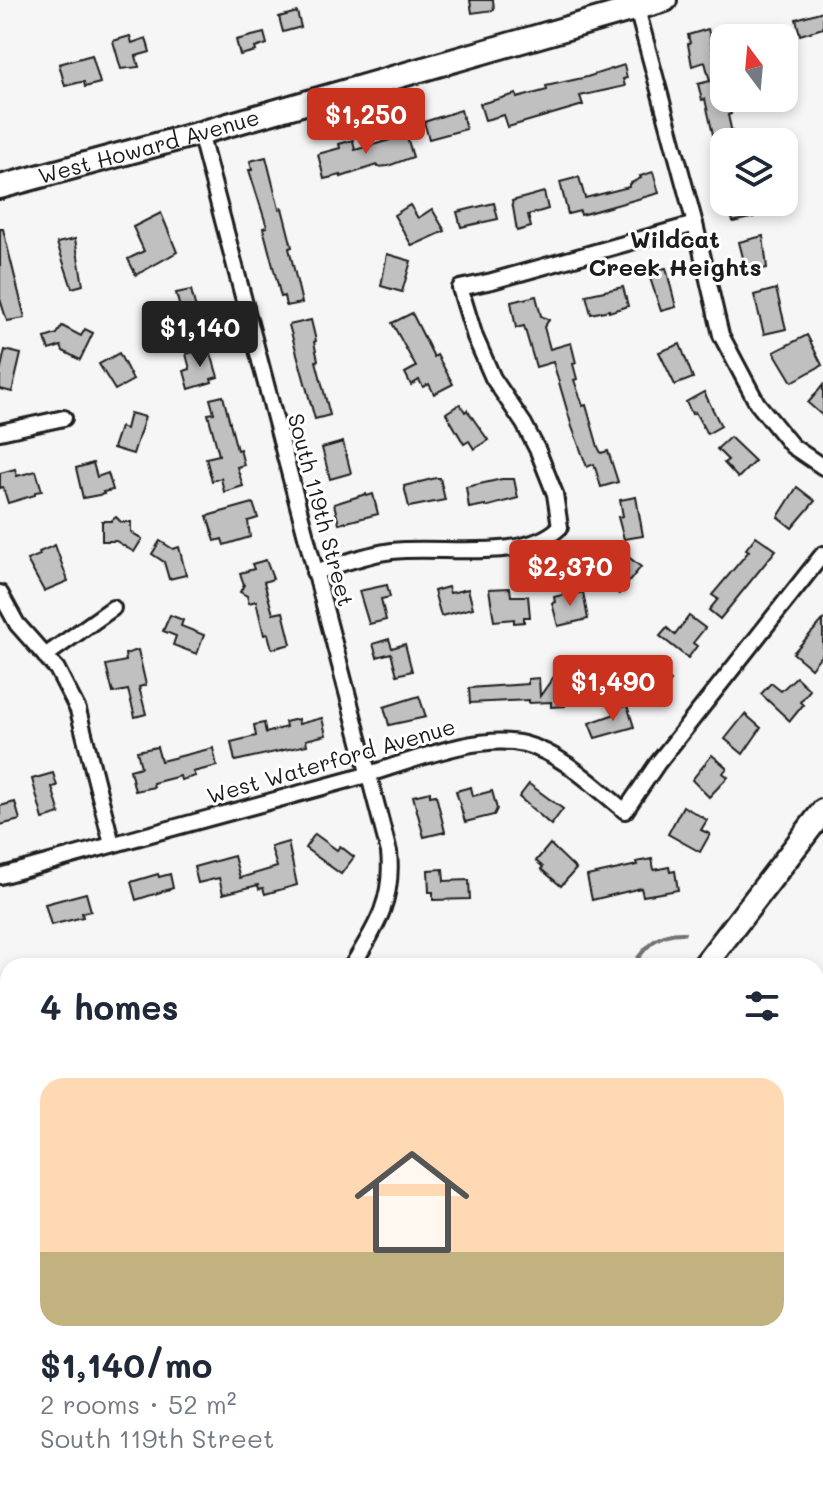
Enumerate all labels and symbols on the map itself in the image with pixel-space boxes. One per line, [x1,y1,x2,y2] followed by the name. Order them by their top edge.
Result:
[710,24,798,112] north arrow
[301,88,431,156] pin: $1,250
[35,102,262,190] street label: West Howard Avenue
[588,223,762,282] district label: Wildcat Creek Heights
[135,301,265,369] pin: $1,140
[282,410,361,609] street label: South 119th Street
[505,540,635,608] pin: $2,370
[548,655,678,723] pin: $1,490
[203,711,459,810] street label: West Waterford Avenue

